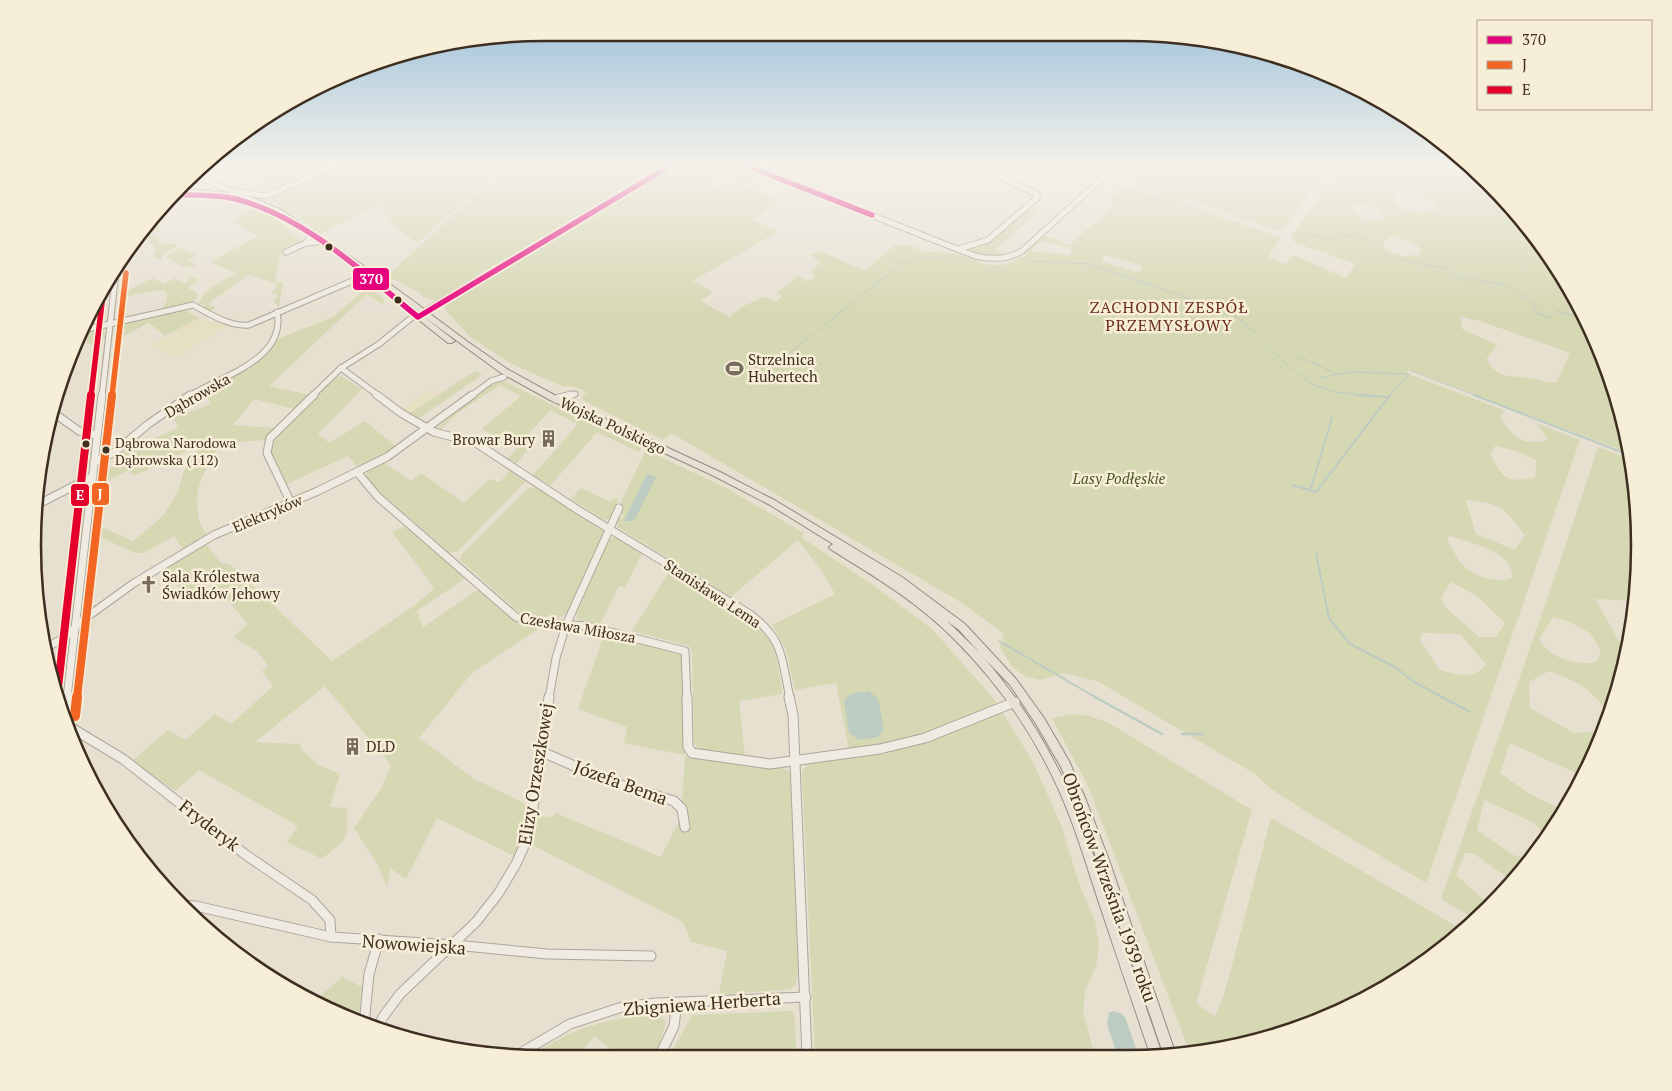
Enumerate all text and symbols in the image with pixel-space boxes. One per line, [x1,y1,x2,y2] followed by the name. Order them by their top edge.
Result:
[1477,20,1652,110] legend
[1522,29,1546,49] text: 370
[1522,54,1527,74] text: J
[1522,79,1531,99] text: E
[324,242,334,252] unlabelled marker
[352,267,390,291] line badge: 370
[359,269,383,288] text: 370
[393,295,403,305] unlabelled marker
[1090,296,1248,336] district label: ZACHODNI ZESPÓŁ PRZEMYSŁOWY
[748,349,818,386] place label: Strzelnica Hubertech
[724,358,744,378] sports icon: Strzelnica Hubertech
[160,368,234,422] street label: Dąbrowska
[557,392,669,458] street label: Wojska Polskiego
[453,429,535,449] place label: Browar Bury
[539,429,559,449] building icon: Browar Bury
[115,433,236,469] place label: Dąbrowa Narodowa Dąbrowska (112)
[81,439,91,449] unlabelled marker
[101,445,111,455] marker: Dąbrowa Narodowa Dąbrowska (112)
[1072,468,1166,488] park label: Lasy Podłęskie
[91,482,110,506] line badge: J
[70,483,90,507] line badge: E
[97,484,103,503] text: J
[76,485,84,504] text: E
[229,489,306,537] street label: Elektryków
[661,554,766,632] street label: Stanisława Lema
[162,566,281,603] place label: Sala Królestwa Świadków Jehowy
[138,575,158,595] church icon: Sala Królestwa Świadków Jehowy
[519,607,638,647] street label: Czesława Miłosza
[512,701,558,847] street label: Elizy Orzeszkowej
[342,736,362,756] building icon: DLD
[366,736,395,756] place label: DLD
[571,754,671,810] street label: Józefa Bema
[1057,769,1163,1005] street label: Obrońców Września 1939 roku
[175,794,246,857] street label: Fryderyk
[361,928,467,960] street label: Nowowiejska
[622,986,782,1020] street label: Zbigniewa Herberta

